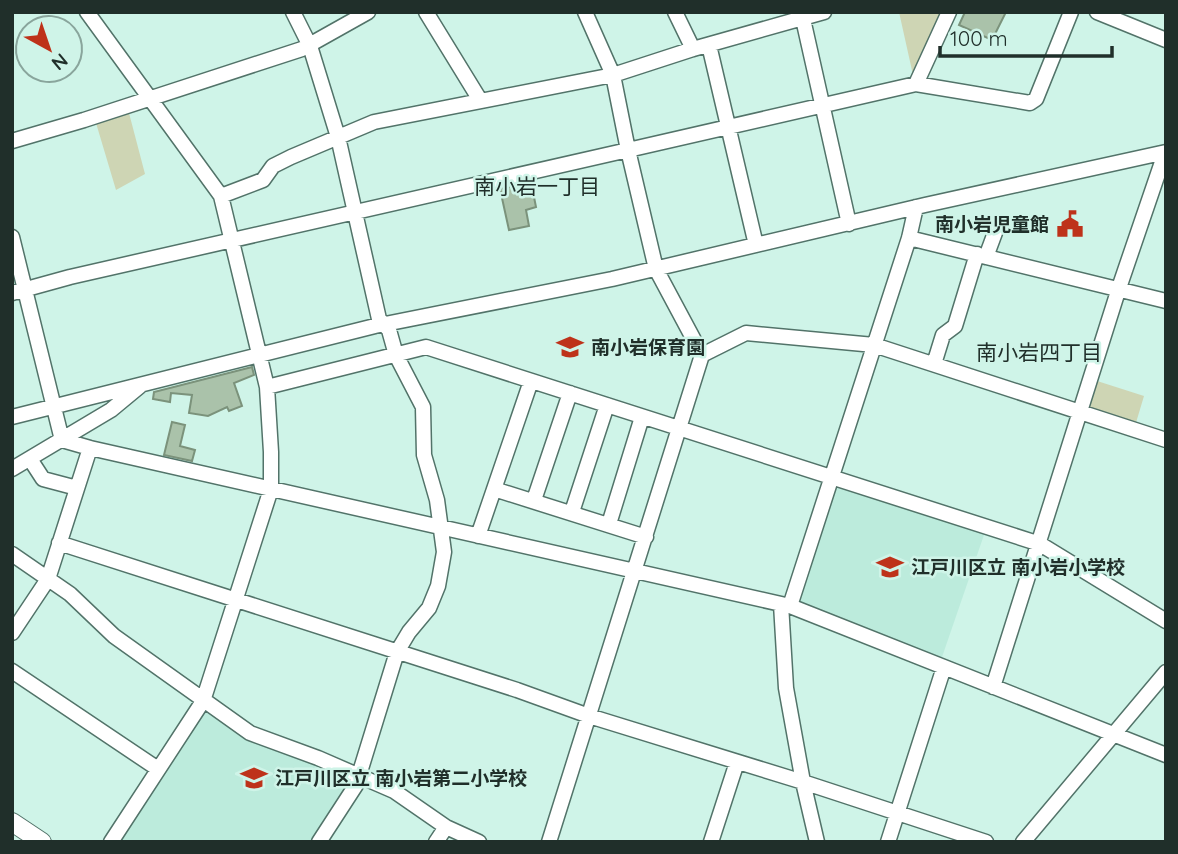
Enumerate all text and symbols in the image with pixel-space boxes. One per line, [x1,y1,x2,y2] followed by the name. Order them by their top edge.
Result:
[14,14,84,84] north arrow
[940,14,1112,58] scale bar
[950,25,1008,51] text: 100 m
[47,48,73,76] text: N
[474,173,600,199] district label: 南小岩一丁目
[1055,209,1085,239] public building icon: 南小岩児童館
[935,212,1049,236] place label: 南小岩児童館
[555,332,585,362] school or university icon: 南小岩保育園
[591,335,705,359] place label: 南小岩保育園
[976,339,1102,365] district label: 南小岩四丁目
[875,552,905,582] school or university icon: 江戸川区立 南小岩小学校
[911,555,1125,579] place label: 江戸川区立 南小岩小学校
[239,763,269,793] school or university icon: 江戸川区立 南小岩第二小学校
[275,766,527,790] place label: 江戸川区立 南小岩第二小学校

